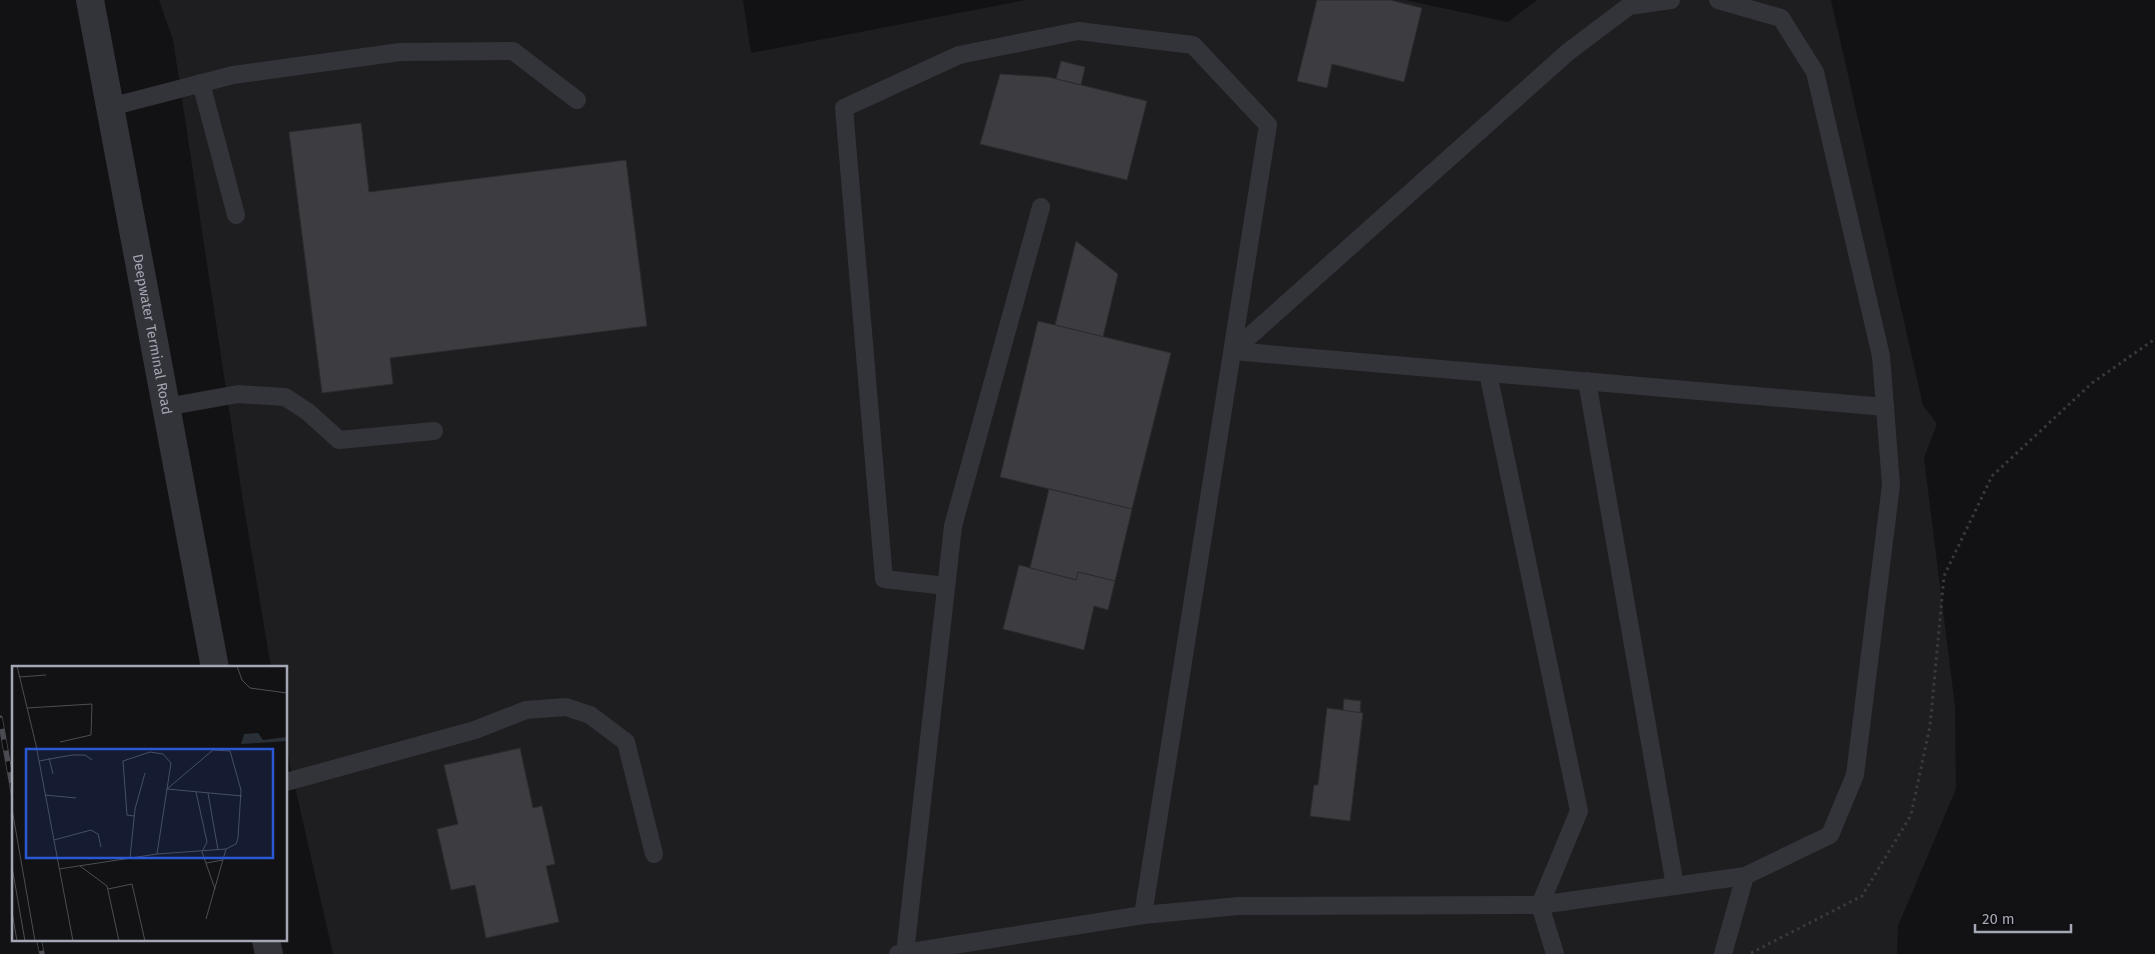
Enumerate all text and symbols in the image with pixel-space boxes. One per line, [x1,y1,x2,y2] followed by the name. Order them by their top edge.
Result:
[129,252,176,416] street label: Deepwater Terminal Road
[12,666,288,942] inset map
[1975,902,2071,934] scale bar
[1982,910,2015,928] text: 20 m

